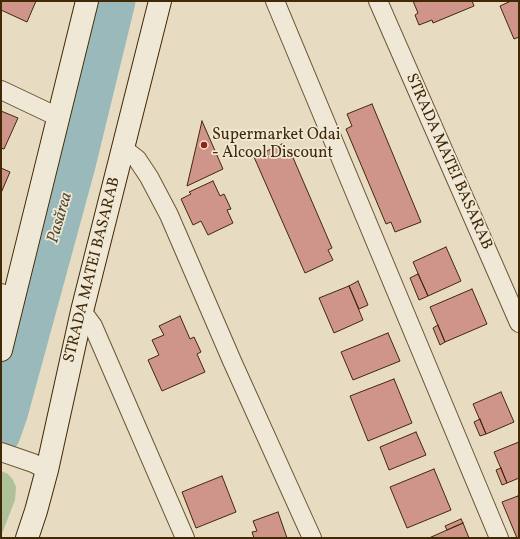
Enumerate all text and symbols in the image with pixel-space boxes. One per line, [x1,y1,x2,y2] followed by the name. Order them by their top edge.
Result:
[400,71,496,253] street label: STRADA MATEI BASARAB
[212,126,341,164] place label: Supermarket Odai - Alcool Discount
[199,140,209,150] marker: Supermarket Odai - Alcool Discount
[61,175,125,365] street label: STRADA MATEI BASARAB
[44,190,78,246] water label: Pasărea

